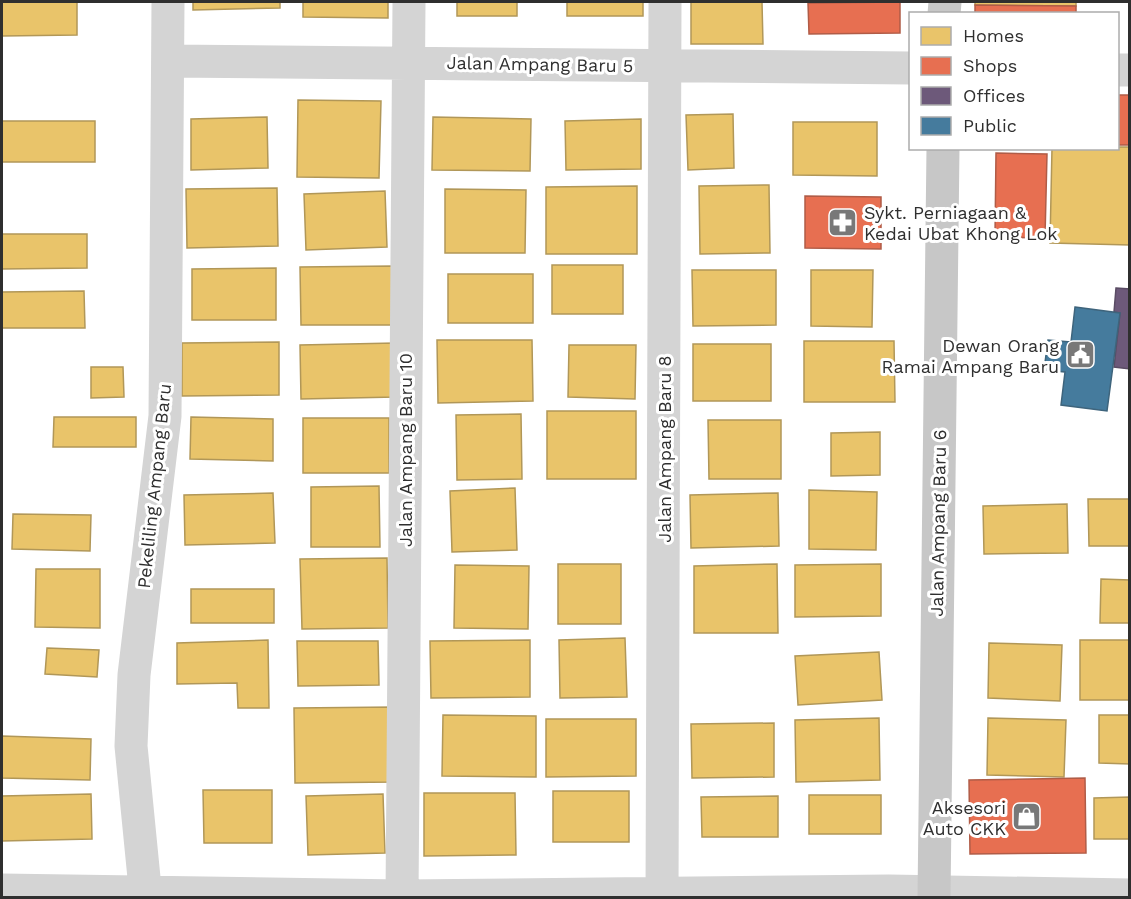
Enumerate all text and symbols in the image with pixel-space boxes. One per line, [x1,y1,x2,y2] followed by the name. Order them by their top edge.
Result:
[909,12,1119,150] legend
[963,25,1024,46] text: Homes
[446,52,634,76] street label: Jalan Ampang Baru 5
[963,55,1017,76] text: Shops
[963,85,1025,106] text: Offices
[963,115,1017,136] text: Public
[864,202,1057,244] place label: Sykt. Perniagaan & Kedai Ubat Khong Lok
[827,206,859,238] pharmacy icon: Sykt. Perniagaan & Kedai Ubat Khong Lok
[882,335,1059,377] place label: Dewan Orang Ramai Ampang Baru
[1064,339,1096,371] public building icon: Dewan Orang Ramai Ampang Baru
[395,353,416,547] street label: Jalan Ampang Baru 10
[654,355,675,543] street label: Jalan Ampang Baru 8
[133,382,175,590] street label: Pekeliling Ampang Baru
[926,429,950,617] street label: Jalan Ampang Baru 6
[923,797,1006,839] place label: Aksesori Auto CKK
[1011,801,1043,833] shop icon: Aksesori Auto CKK

